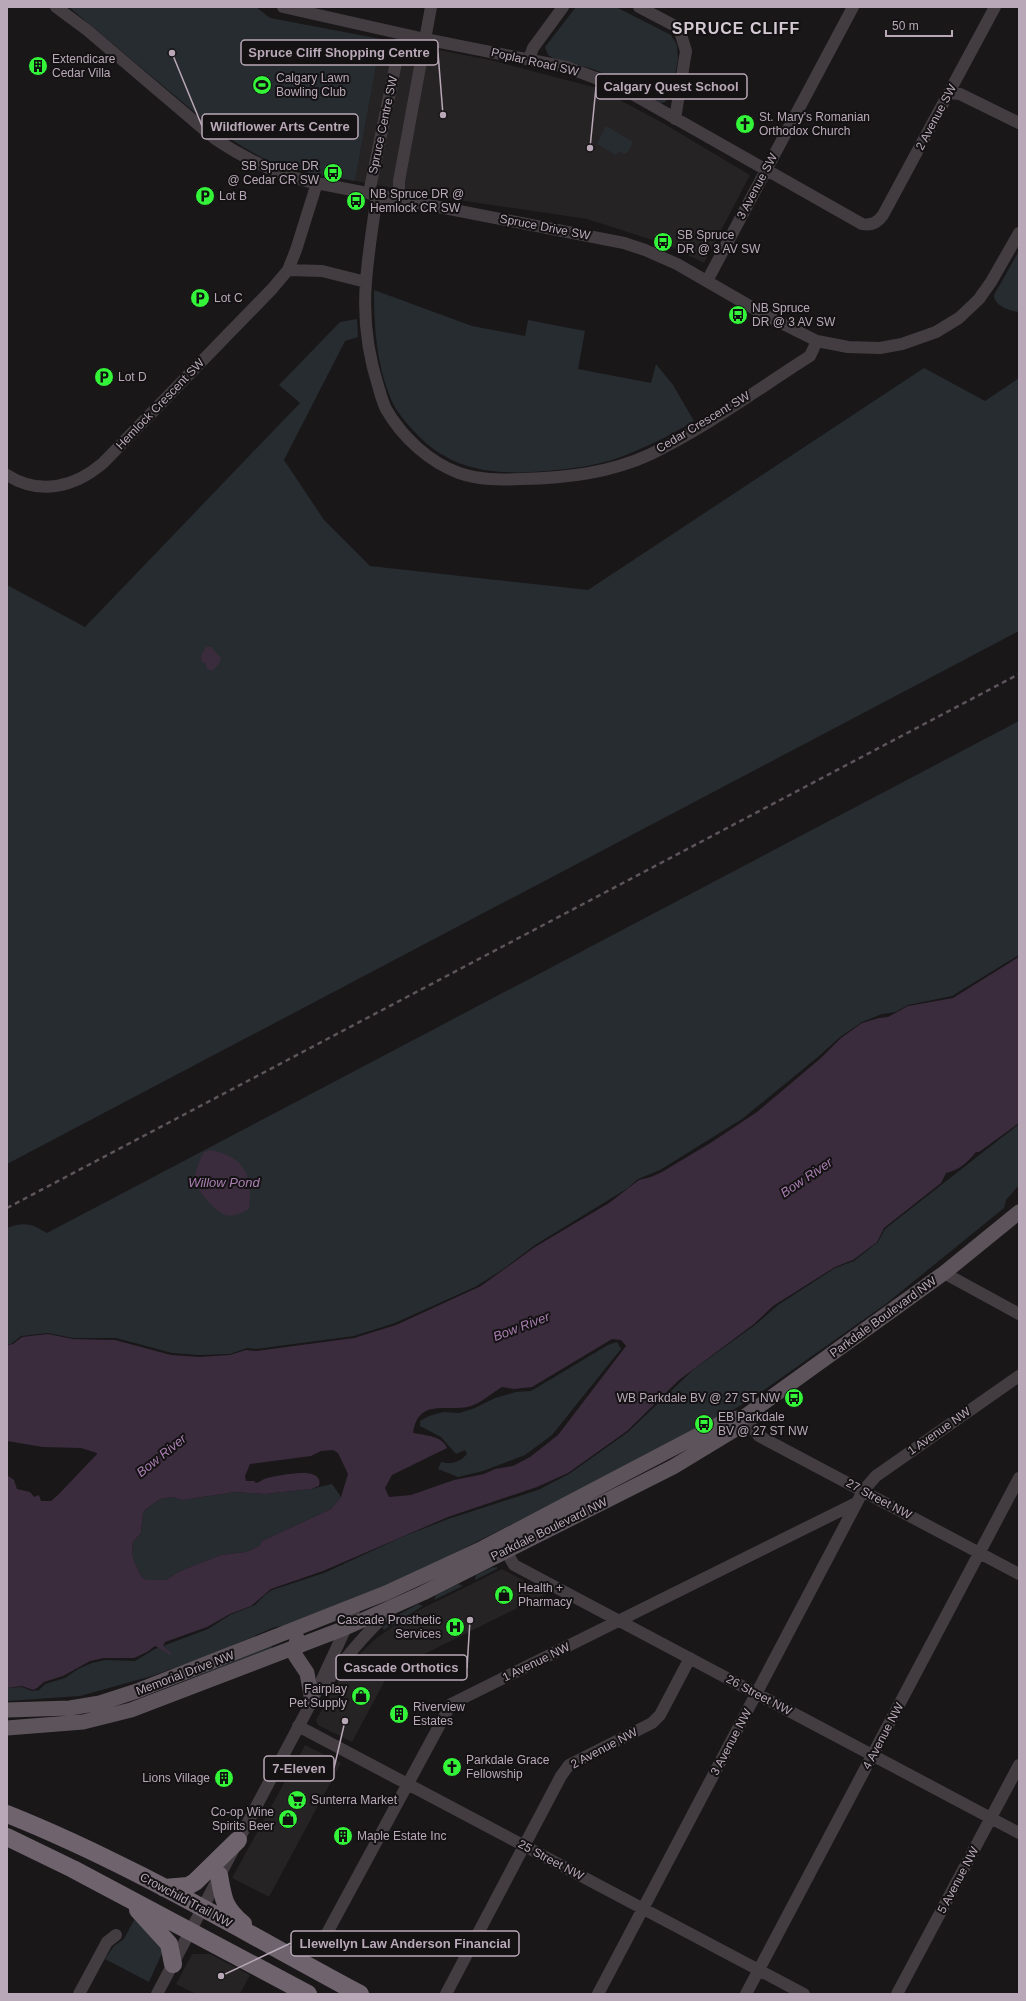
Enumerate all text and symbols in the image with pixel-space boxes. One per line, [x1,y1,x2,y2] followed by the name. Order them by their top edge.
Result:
[886,12,952,38] scale bar
[892,19,919,33] text: 50 m
[672,20,800,37] district label: SPRUCE CLIFF
[241,40,438,65] callout: Spruce Cliff Shopping Centre
[248,45,430,60] text: Spruce Cliff Shopping Centre
[490,45,581,79] street label: Poplar Road SW
[52,52,116,80] place label: Extendicare Cedar Villa
[27,55,49,77] building icon: Extendicare Cedar Villa
[276,71,349,99] place label: Calgary Lawn Bowling Club
[251,74,273,96] sports icon: Calgary Lawn Bowling Club
[366,74,400,175] street label: Spruce Centre SW
[596,74,747,99] callout: Calgary Quest School
[603,79,739,94] text: Calgary Quest School
[913,81,960,152] street label: 2 Avenue SW
[759,110,870,138] place label: St. Mary's Romanian Orthodox Church
[734,113,756,135] church icon: St. Mary's Romanian Orthodox Church
[202,114,358,139] callout: Wildflower Arts Centre
[210,119,350,134] text: Wildflower Arts Centre
[734,150,781,221] street label: 3 Avenue SW
[227,159,320,187] place label: SB Spruce DR @ Cedar CR SW
[322,162,344,184] bus stop icon: SB Spruce DR @ Cedar CR SW
[194,185,216,207] parking icon: Lot B
[370,187,464,215] place label: NB Spruce DR @ Hemlock CR SW
[219,189,247,203] place label: Lot B
[345,190,367,212] bus stop icon: NB Spruce DR @ Hemlock CR SW
[498,211,592,243] street label: Spruce Drive SW
[677,228,761,256] place label: SB Spruce DR @ 3 AV SW
[652,231,674,253] bus stop icon: SB Spruce DR @ 3 AV SW
[189,287,211,309] parking icon: Lot C
[214,291,243,305] place label: Lot C
[752,301,836,329] place label: NB Spruce DR @ 3 AV SW
[727,304,749,326] bus stop icon: NB Spruce DR @ 3 AV SW
[113,355,207,452] street label: Hemlock Crescent SW
[93,366,115,388] parking icon: Lot D
[118,370,147,384] place label: Lot D
[654,388,753,455] street label: Cedar Crescent SW
[778,1154,836,1200] water label: Bow River
[188,1175,260,1190] water label: Willow Pond
[827,1273,939,1360] street label: Parkdale Boulevard NW
[491,1309,552,1344] water label: Bow River
[783,1387,805,1409] bus stop icon: WB Parkdale BV @ 27 ST NW
[617,1391,781,1405] place label: WB Parkdale BV @ 27 ST NW
[905,1404,974,1458] street label: 1 Avenue NW
[718,1410,809,1438] place label: EB Parkdale BV @ 27 ST NW
[693,1413,715,1435] bus stop icon: EB Parkdale BV @ 27 ST NW
[134,1431,190,1480] water label: Bow River
[844,1476,915,1522] street label: 27 Street NW
[488,1494,610,1563] street label: Parkdale Boulevard NW
[518,1581,572,1609] place label: Health + Pharmacy
[493,1584,515,1606] shop icon: Health + Pharmacy
[337,1613,441,1641] place label: Cascade Prosthetic Services
[444,1616,466,1638] hospital icon: Cascade Prosthetic Services
[500,1639,573,1684] street label: 1 Avenue NW
[134,1648,237,1698] street label: Memorial Drive NW
[336,1655,467,1680] callout: Cascade Orthotics
[344,1660,458,1675] text: Cascade Orthotics
[724,1672,795,1718] street label: 26 Street NW
[289,1682,347,1710] place label: Fairplay Pet Supply
[350,1685,372,1707] shop icon: Fairplay Pet Supply
[413,1700,465,1728] place label: Riverview Estates
[860,1700,907,1772] street label: 4 Avenue NW
[388,1703,410,1725] building icon: Riverview Estates
[708,1706,755,1778] street label: 3 Avenue NW
[568,1724,640,1771] street label: 2 Avenue NW
[466,1753,550,1781] place label: Parkdale Grace Fellowship
[264,1756,334,1781] callout: 7-Eleven
[441,1756,463,1778] church icon: Parkdale Grace Fellowship
[272,1761,326,1776] text: 7-Eleven
[213,1767,235,1789] building icon: Lions Village
[142,1771,210,1785] place label: Lions Village
[286,1789,308,1811] supermarket icon: Sunterra Market
[311,1793,398,1807] place label: Sunterra Market
[211,1805,274,1833] place label: Co-op Wine Spirits Beer
[277,1808,299,1830] shop icon: Co-op Wine Spirits Beer
[332,1825,354,1847] building icon: Maple Estate Inc
[357,1829,446,1843] place label: Maple Estate Inc
[516,1837,587,1883] street label: 25 Street NW
[935,1844,982,1916] street label: 5 Avenue NW
[138,1870,235,1930] street label: Crowchild Trail NW
[291,1931,519,1956] callout: Llewellyn Law Anderson Financial
[299,1936,511,1951] text: Llewellyn Law Anderson Financial

